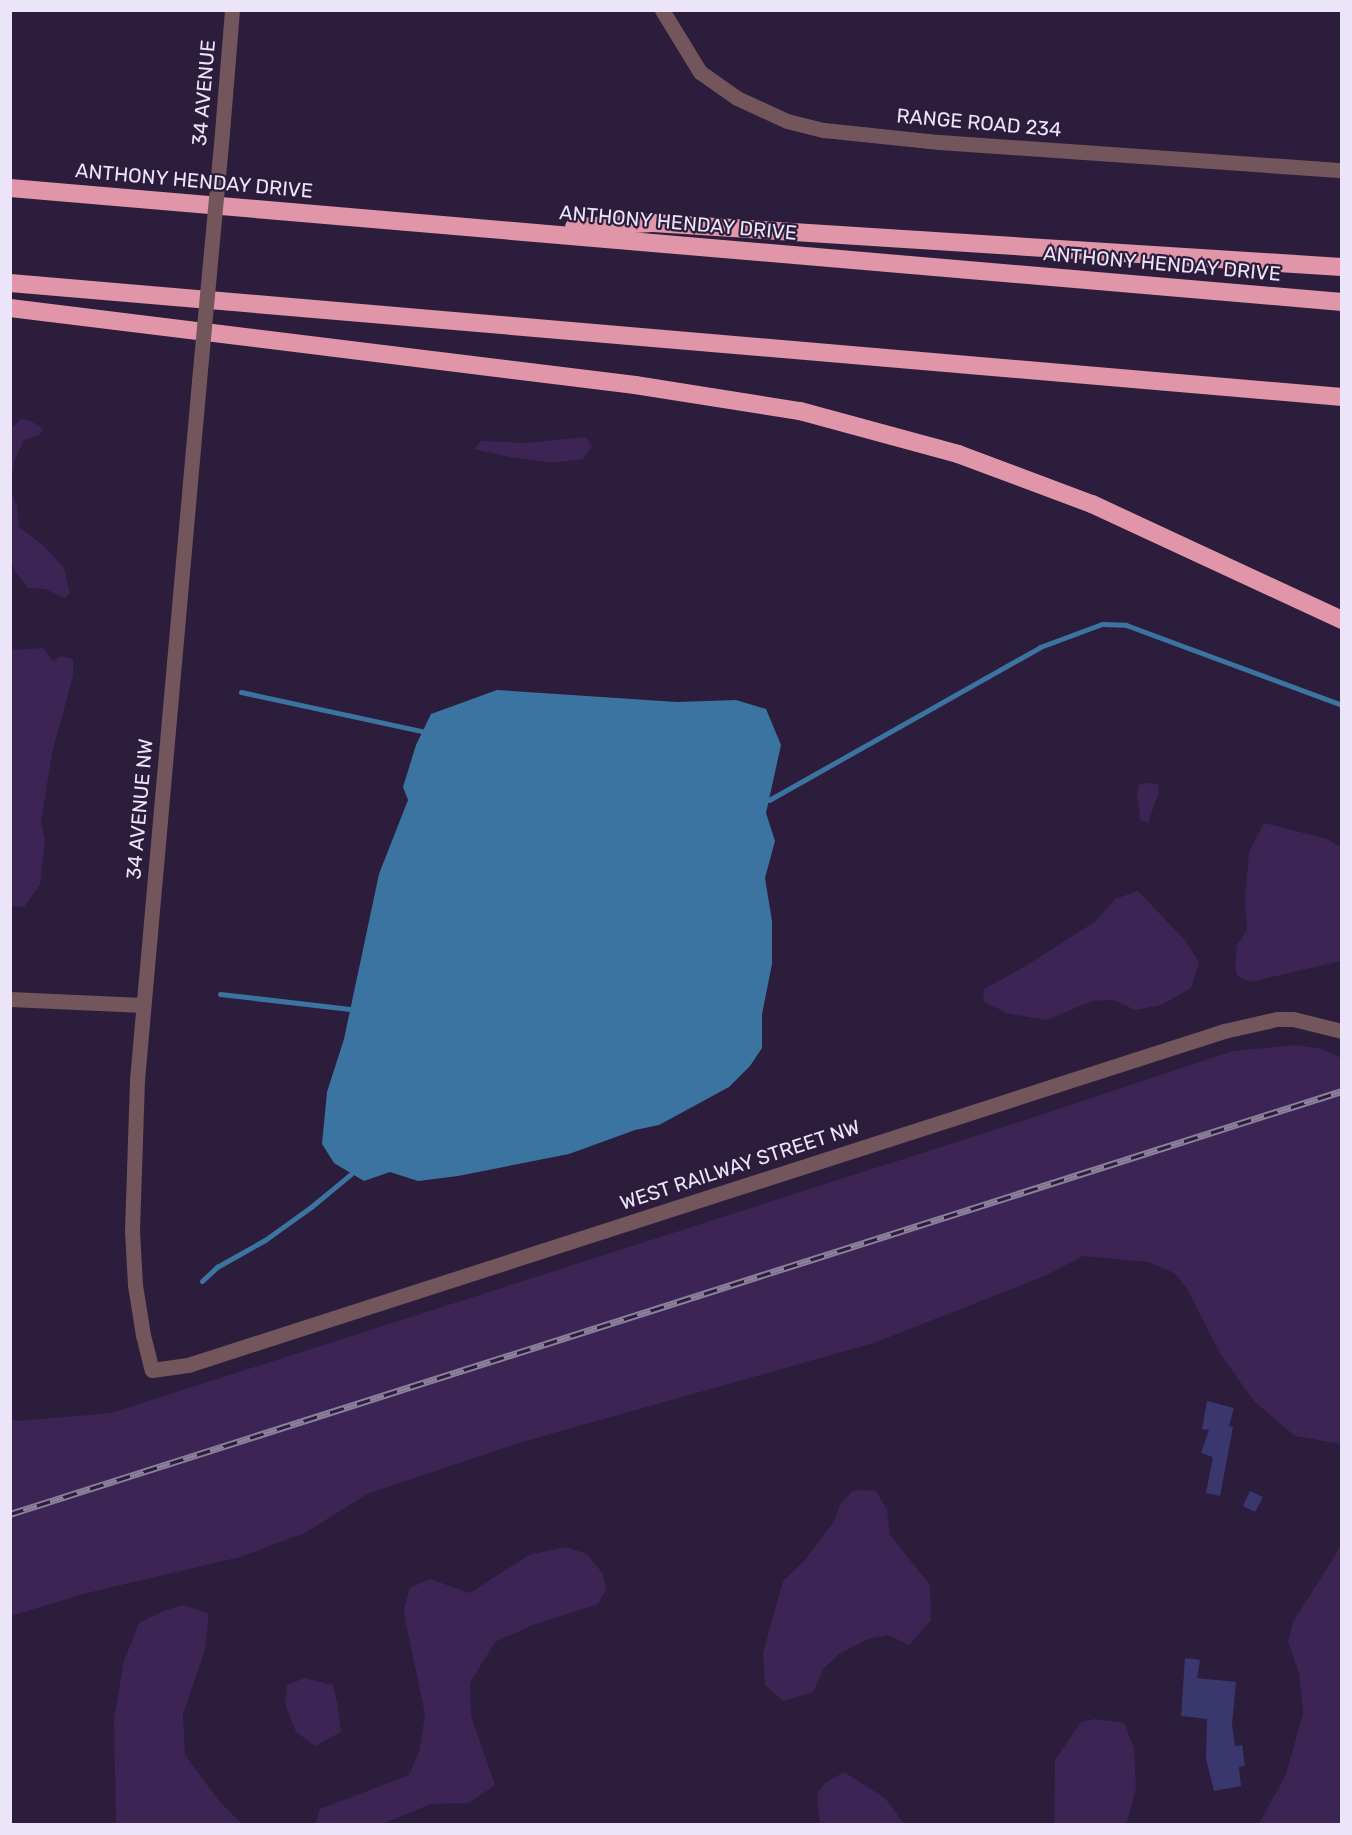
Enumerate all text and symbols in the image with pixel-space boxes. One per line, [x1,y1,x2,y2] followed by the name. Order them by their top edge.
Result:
[187,39,221,147] street label: 34 AVENUE
[895,104,1063,142] street label: RANGE ROAD 234
[74,159,314,203] street label: ANTHONY HENDAY DRIVE
[558,201,798,245] street label: ANTHONY HENDAY DRIVE
[1042,242,1282,286] street label: ANTHONY HENDAY DRIVE
[122,737,158,881] street label: 34 AVENUE NW
[616,1115,864,1215] street label: WEST RAILWAY STREET NW

